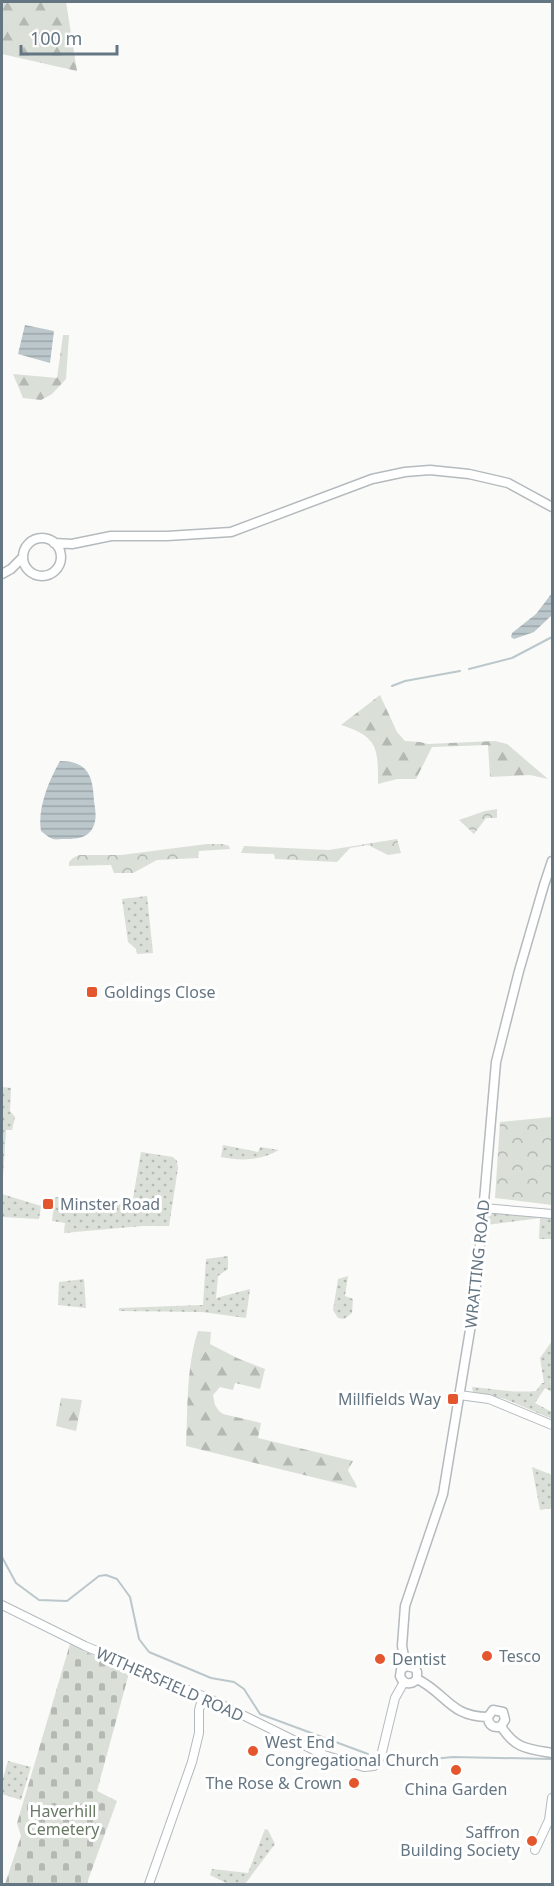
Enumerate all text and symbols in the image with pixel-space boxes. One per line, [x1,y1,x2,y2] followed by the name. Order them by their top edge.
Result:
[21,18,117,56] scale bar
[30,26,82,50] text: 100 m
[104,981,216,1003] place label: Goldings Close
[85,985,99,999] marker: Goldings Close
[60,1193,160,1215] place label: Minster Road
[41,1197,55,1211] marker: Minster Road
[459,1198,495,1330] street label: WRATTING ROAD
[338,1388,442,1410] place label: Millfields Way
[446,1392,460,1406] marker: Millfields Way
[93,1641,247,1727] street label: WITHERSFIELD ROAD
[499,1645,541,1667] place label: Tesco
[392,1648,446,1670] place label: Dentist
[480,1649,494,1663] marker: Tesco
[373,1652,387,1666] marker: Dentist
[265,1731,439,1771] place label: West End Congregational Church
[246,1744,260,1758] marker: West End Congregational Church
[449,1763,463,1777] marker: China Garden
[205,1772,342,1794] place label: The Rose & Crown
[347,1776,361,1790] marker: The Rose & Crown
[405,1778,507,1800] place label: China Garden
[27,1800,100,1840] park label: Haverhill Cemetery
[400,1821,521,1861] place label: Saffron Building Society
[525,1834,539,1848] marker: Saffron Building Society

